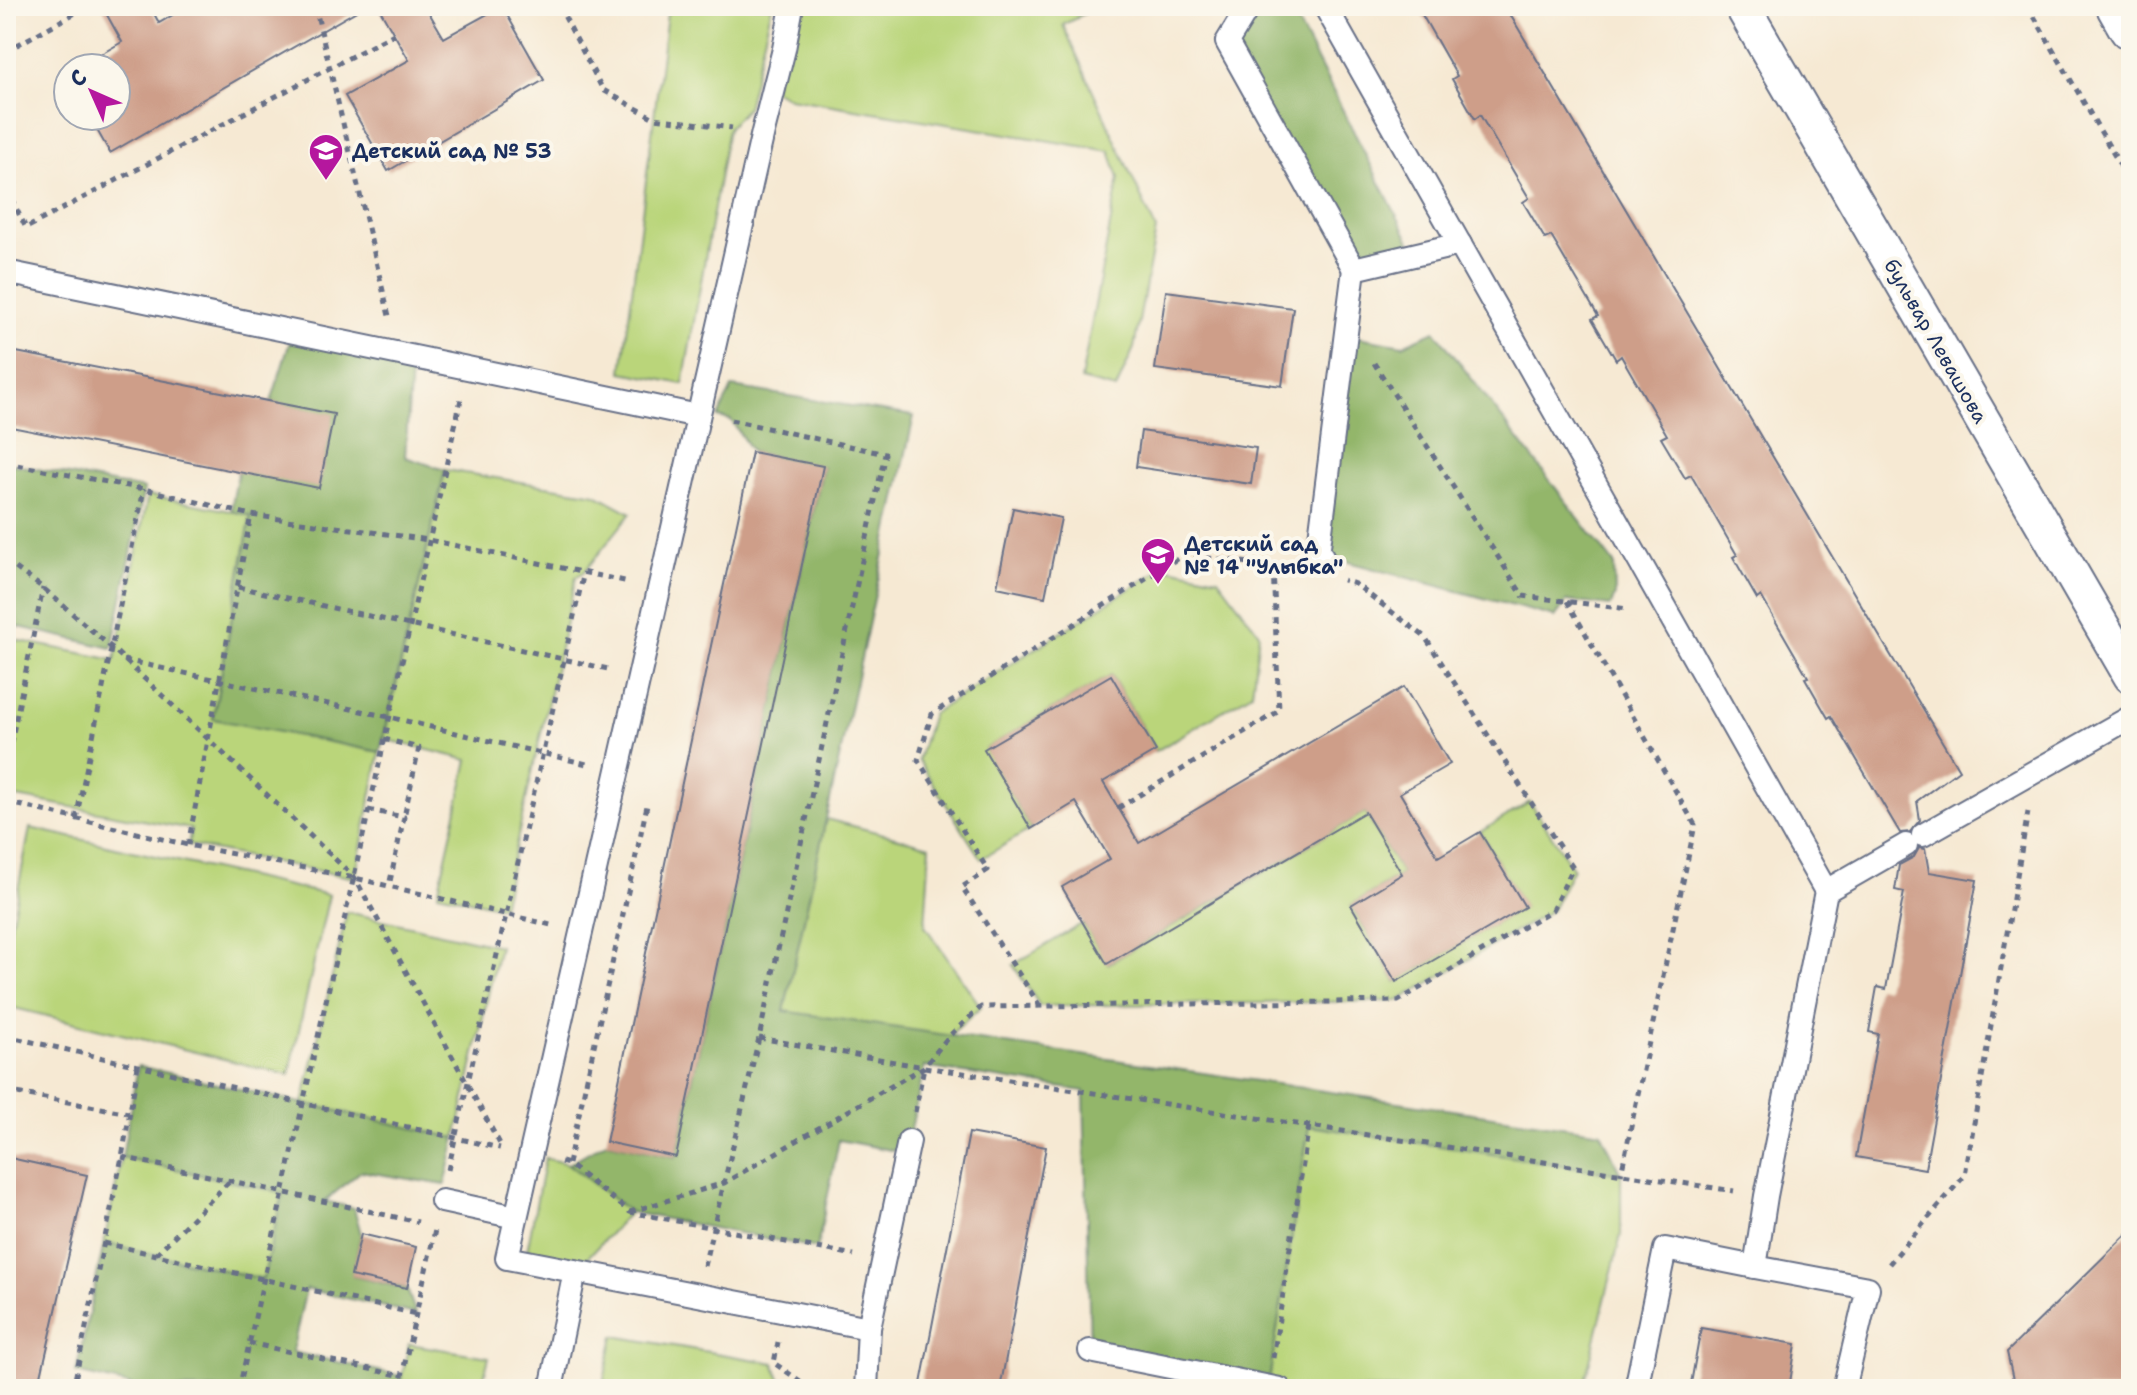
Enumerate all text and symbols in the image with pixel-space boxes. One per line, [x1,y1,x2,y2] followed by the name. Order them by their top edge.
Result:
[52,52,132,132] north arrow
[63,63,93,93] text: С
[307,132,345,182] school or university icon: Детский сад № 53
[352,138,552,164] place label: Детский сад № 53
[1878,254,1994,429] street label: бульвар Левашова
[1184,531,1343,580] place label: Детский сад № 14 "Улыбка"
[1139,536,1177,586] school or university icon: Детский сад № 14 "Улыбка"

